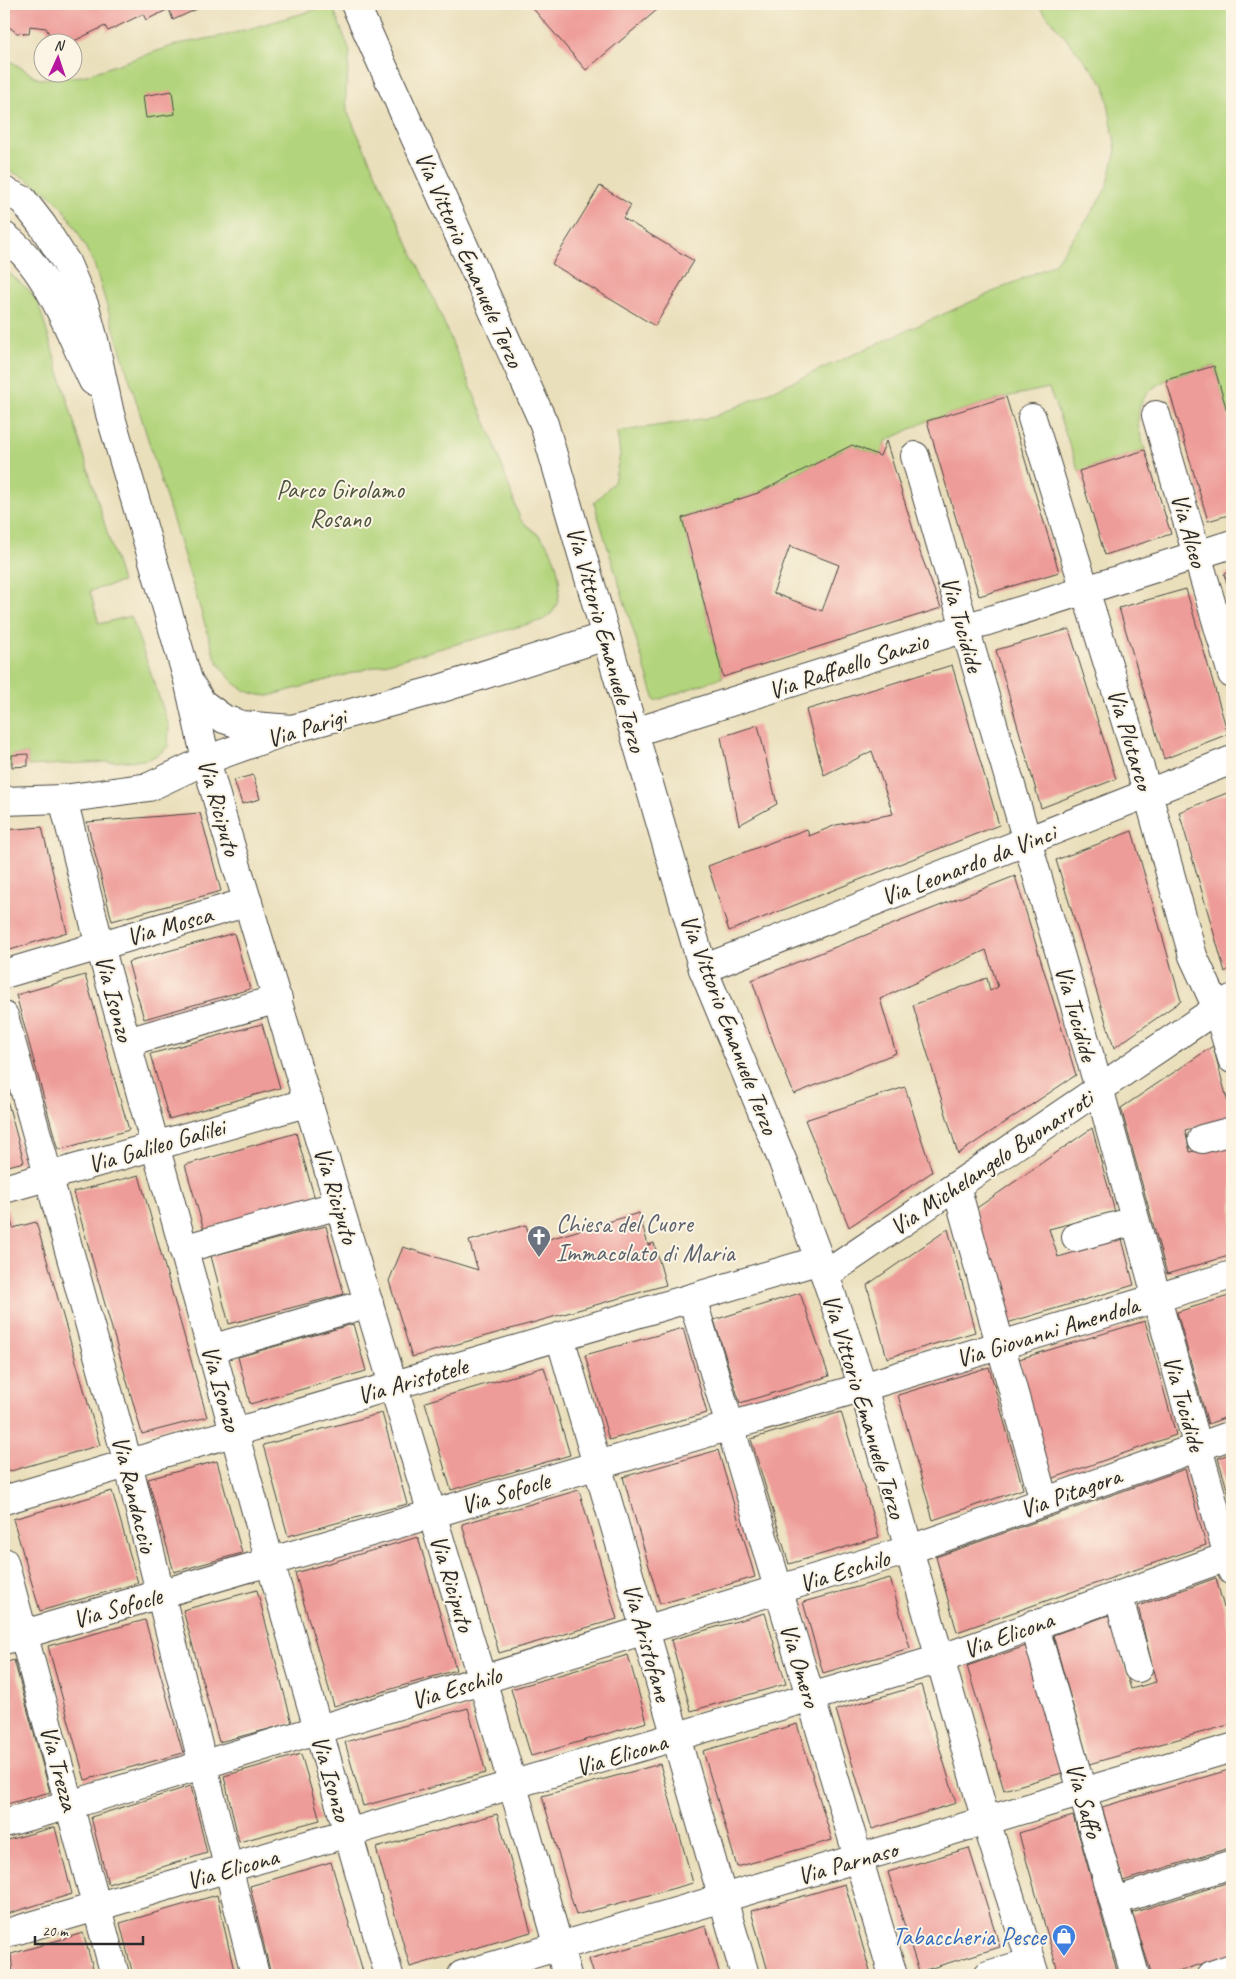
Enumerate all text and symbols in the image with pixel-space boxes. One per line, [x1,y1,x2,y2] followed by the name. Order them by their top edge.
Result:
[32,32,82,82] north arrow
[54,37,66,54] text: N
[407,147,532,373] street label: Via Vittorio Emanuele Terzo
[276,474,405,535] park label: Parco Girolamo Rosano
[1163,490,1215,572] street label: Via Alceo
[559,523,654,757] street label: Via Vittorio Emanuele Terzo
[933,573,991,677] street label: Via Tucidide
[764,625,933,707] street label: Via Raffaello Sanzio
[1100,685,1162,797] street label: Via Plutarco
[263,700,353,755] street label: Via Parigi
[190,755,248,861] street label: Via Riciputo
[876,816,1063,913] street label: Via Leonardo da Vinci
[123,898,218,953] street label: Via Mosca
[672,910,786,1140] street label: Via Vittorio Emanuele Terzo
[87,952,141,1046] street label: Via Isonzo
[1047,962,1105,1066] street label: Via Tucidide
[884,1081,1102,1243] street label: Via Michelangelo Buonarroti
[84,1110,232,1181] street label: Via Galileo Galilei
[306,1143,366,1249] street label: Via Riciputo
[556,1208,737,1269] place label: Chiesa del Cuore Immacolato di Maria
[526,1224,552,1258] church icon: Chiesa del Cuore Immacolato di Maria
[952,1288,1145,1375] street label: Via Giovanni Amendola
[815,1290,914,1523] street label: Via Vittorio Emanuele Terzo
[194,1342,249,1436] street label: Via Isonzo
[353,1349,473,1412] street label: Via Aristotele
[1155,1352,1213,1456] street label: Via Tucidide
[104,1432,164,1557] street label: Via Randaccio
[1015,1459,1128,1526] street label: Via Pitagora
[457,1464,555,1522] street label: Via Sofocle
[422,1531,482,1637] street label: Via Riciputo
[795,1542,894,1600] street label: Via Eschilo
[69,1579,167,1636] street label: Via Sofocle
[615,1580,680,1707] street label: Via Aristofane
[959,1603,1060,1666] street label: Via Elicona
[772,1620,828,1712] street label: Via Omero
[407,1659,506,1717] street label: Via Eschilo
[32,1722,86,1816] street label: Via Trezza
[572,1725,673,1784] street label: Via Elicona
[304,1732,359,1826] street label: Via Isonzo
[1058,1759,1110,1843] street label: Via Saffo
[794,1833,904,1892] street label: Via Parnaso
[183,1840,284,1897] street label: Via Elicona
[35,1914,142,1946] scale bar
[892,1921,1048,1953] place label: Tabaccheria Pesce
[42,1922,69,1941] text: 20 m
[1051,1923,1077,1957] shop icon: Tabaccheria Pesce

